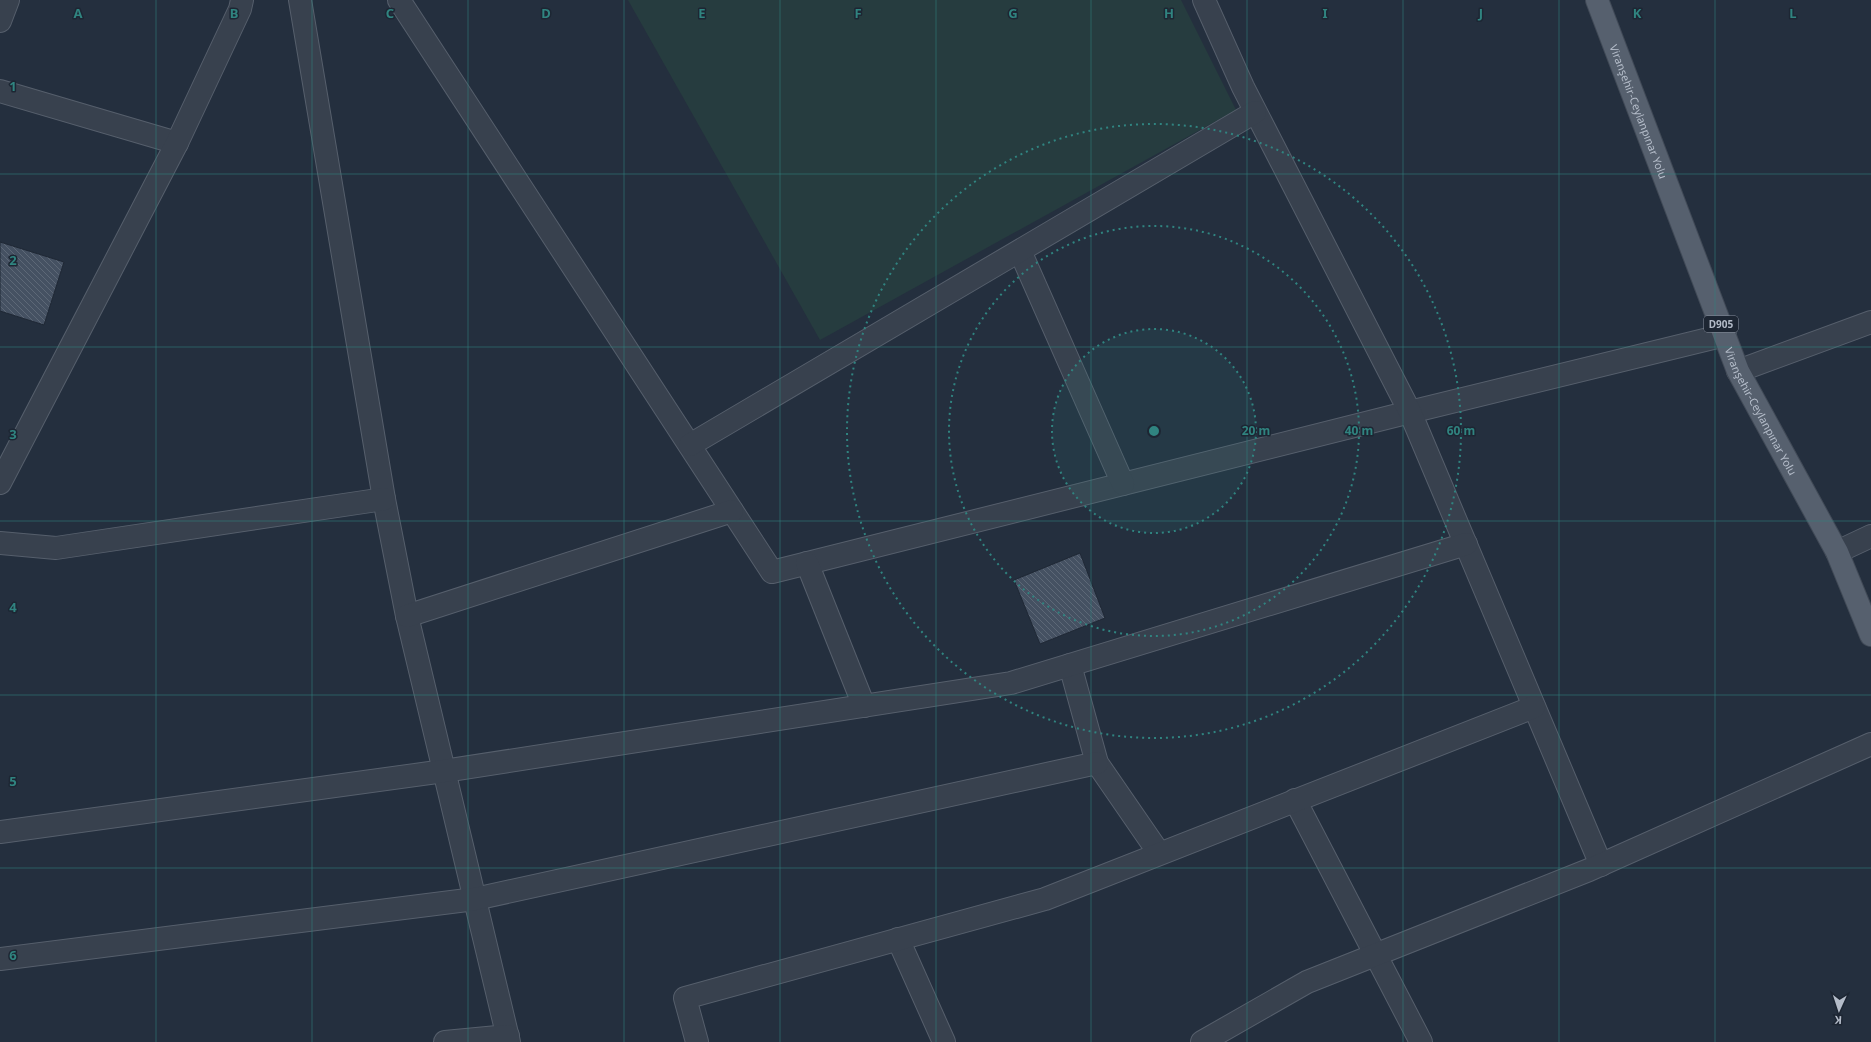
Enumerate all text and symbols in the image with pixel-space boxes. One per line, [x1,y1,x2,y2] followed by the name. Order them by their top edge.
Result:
[74,4,83,22] text: A
[230,4,238,22] text: B
[386,4,394,22] text: C
[541,4,551,22] text: D
[698,4,706,22] text: E
[854,4,862,22] text: F
[1008,4,1018,22] text: G
[1164,4,1174,22] text: H
[1322,4,1328,22] text: I
[1478,4,1483,22] text: J
[1633,4,1642,22] text: K
[1789,4,1797,22] text: L
[1607,42,1672,180] street label: Viranşehir-Ceylanpınar Yolu
[9,77,17,95] text: 1
[9,251,17,269] text: 2
[1704,316,1738,332] road number: D905
[1722,345,1801,478] street label: Viranşehir-Ceylanpınar Yolu
[1242,422,1270,439] text: 20 m
[1345,422,1373,439] text: 40 m
[1447,422,1475,439] text: 60 m
[1147,424,1161,438] centre of rings
[9,425,17,443] text: 3
[9,598,17,616] text: 4
[9,772,17,790] text: 5
[9,946,17,964] text: 6
[1819,990,1859,1030] north arrow
[1834,1013,1842,1028] text: K

